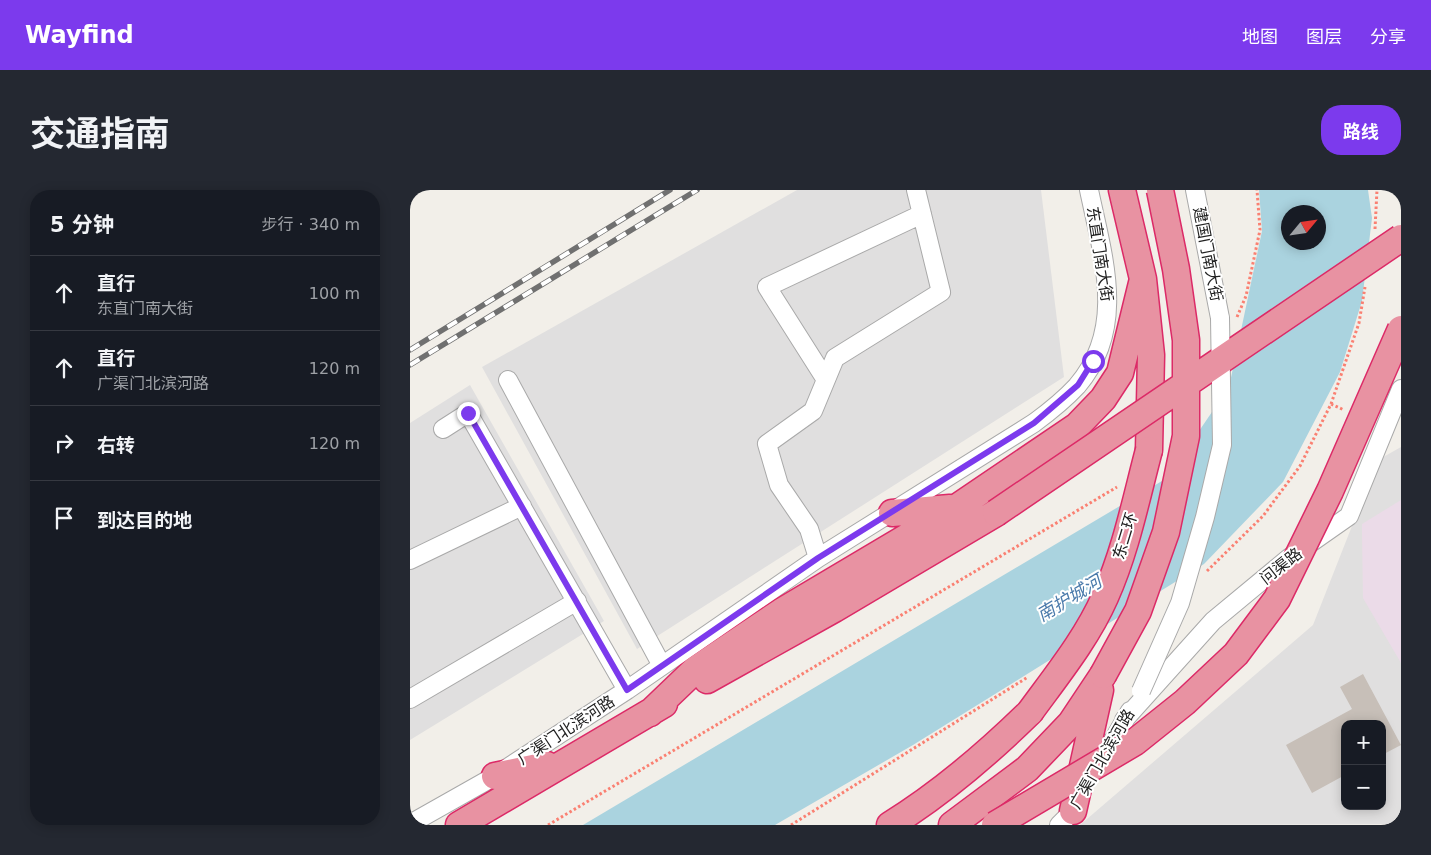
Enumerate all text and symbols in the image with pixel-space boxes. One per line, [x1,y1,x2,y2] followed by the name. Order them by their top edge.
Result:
[25,21,134,49] text: Wayfind
[1242,26,1278,47] text: 地图
[1306,26,1342,47] text: 图层
[1370,26,1406,47] text: 分享
[1321,105,1401,155] button: 路线
[30,114,170,154] text: 交通指南
[1083,205,1117,303] street label: 东直门南大街
[1190,205,1226,303] street label: 建国门南大街
[1281,205,1326,250] north arrow
[50,213,114,237] text: 5 分钟
[262,215,360,234] text: 步行 · 340 m
[97,272,135,294] text: 直行
[50,279,78,307] icon: ahead
[309,284,360,303] text: 100 m
[97,299,193,318] text: 东直门南大街
[97,347,135,369] text: 直行
[1082,350,1105,373] route start
[50,354,78,382] icon: ahead
[309,359,360,378] text: 120 m
[97,374,209,393] text: 广渠门北滨河路
[457,402,480,425] route end
[50,429,78,457] icon: right
[97,434,135,456] text: 右转
[309,434,360,453] text: 120 m
[50,504,78,532] icon: arrive
[97,509,192,531] text: 到达目的地
[1109,510,1141,562] street label: 东二环
[1256,544,1306,588] street label: 问渠路
[1033,569,1108,626] water label: 南护城河
[514,692,618,768] street label: 广渠门北滨河路
[1066,706,1138,812] street label: 广渠门北滨河路
[1341,720,1386,810] map controls
[1341,720,1386,765] button: +
[1341,765,1386,810] button: −

